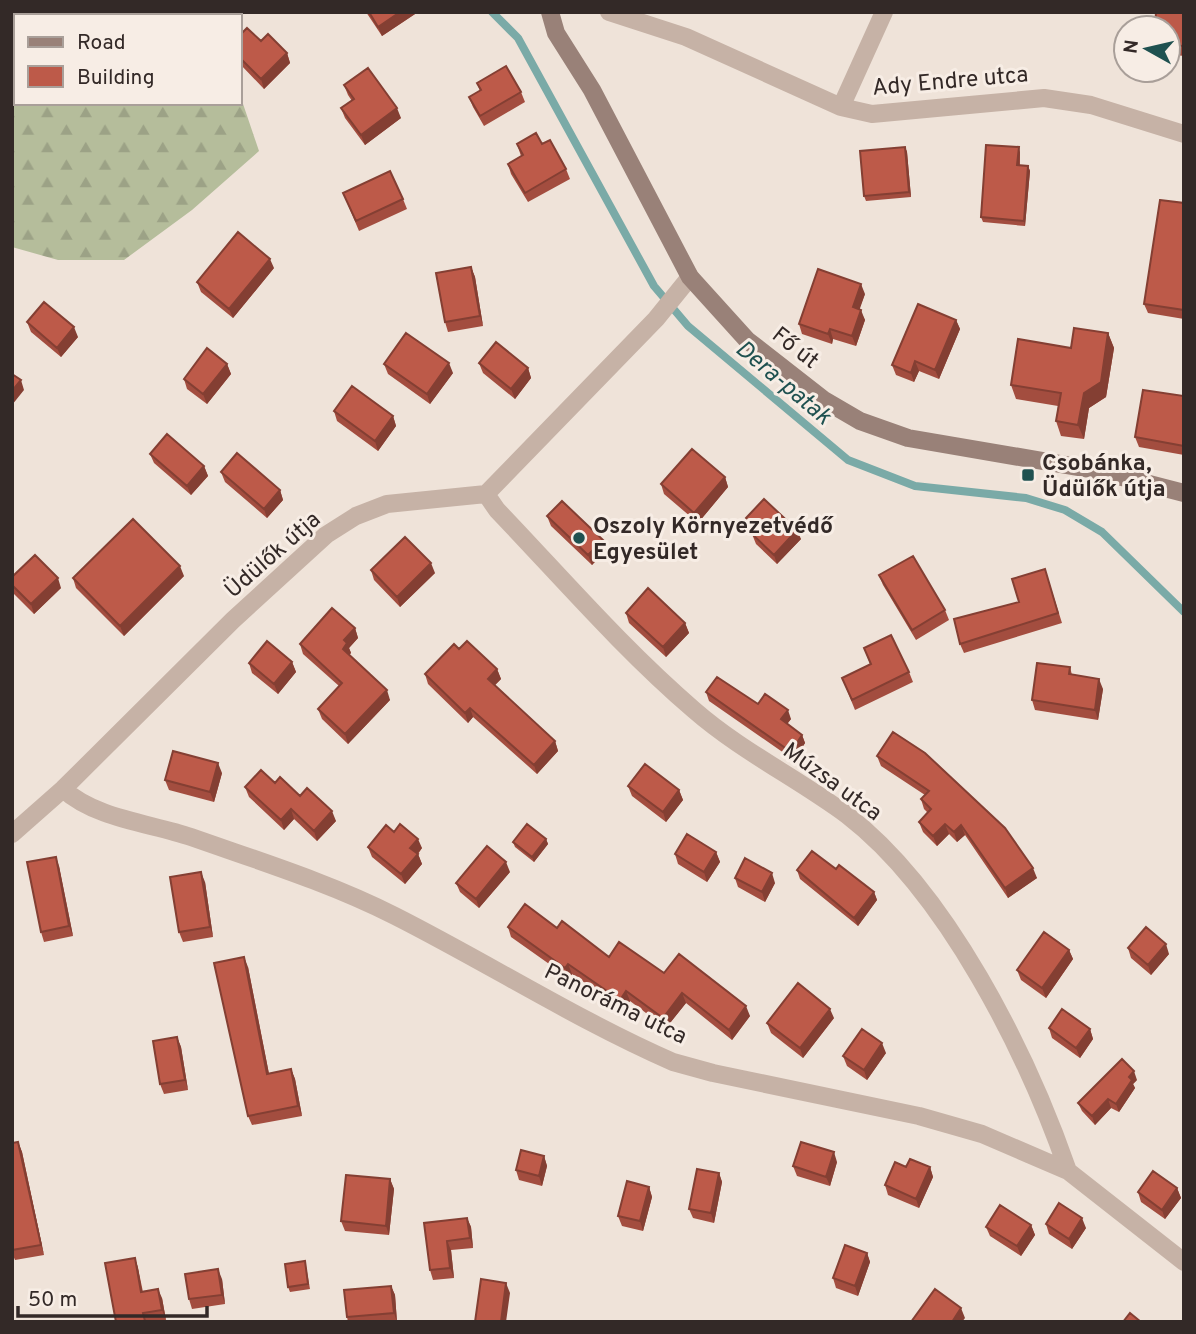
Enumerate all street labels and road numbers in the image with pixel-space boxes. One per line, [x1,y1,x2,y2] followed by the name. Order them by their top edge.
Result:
[871,61,1030,104] street label: Ady Endre utca
[765,322,824,376] street label: Fő út
[219,506,328,605] street label: Üdülők útja
[776,737,887,829] street label: Múzsa utca
[539,958,691,1052] street label: Panoráma utca

